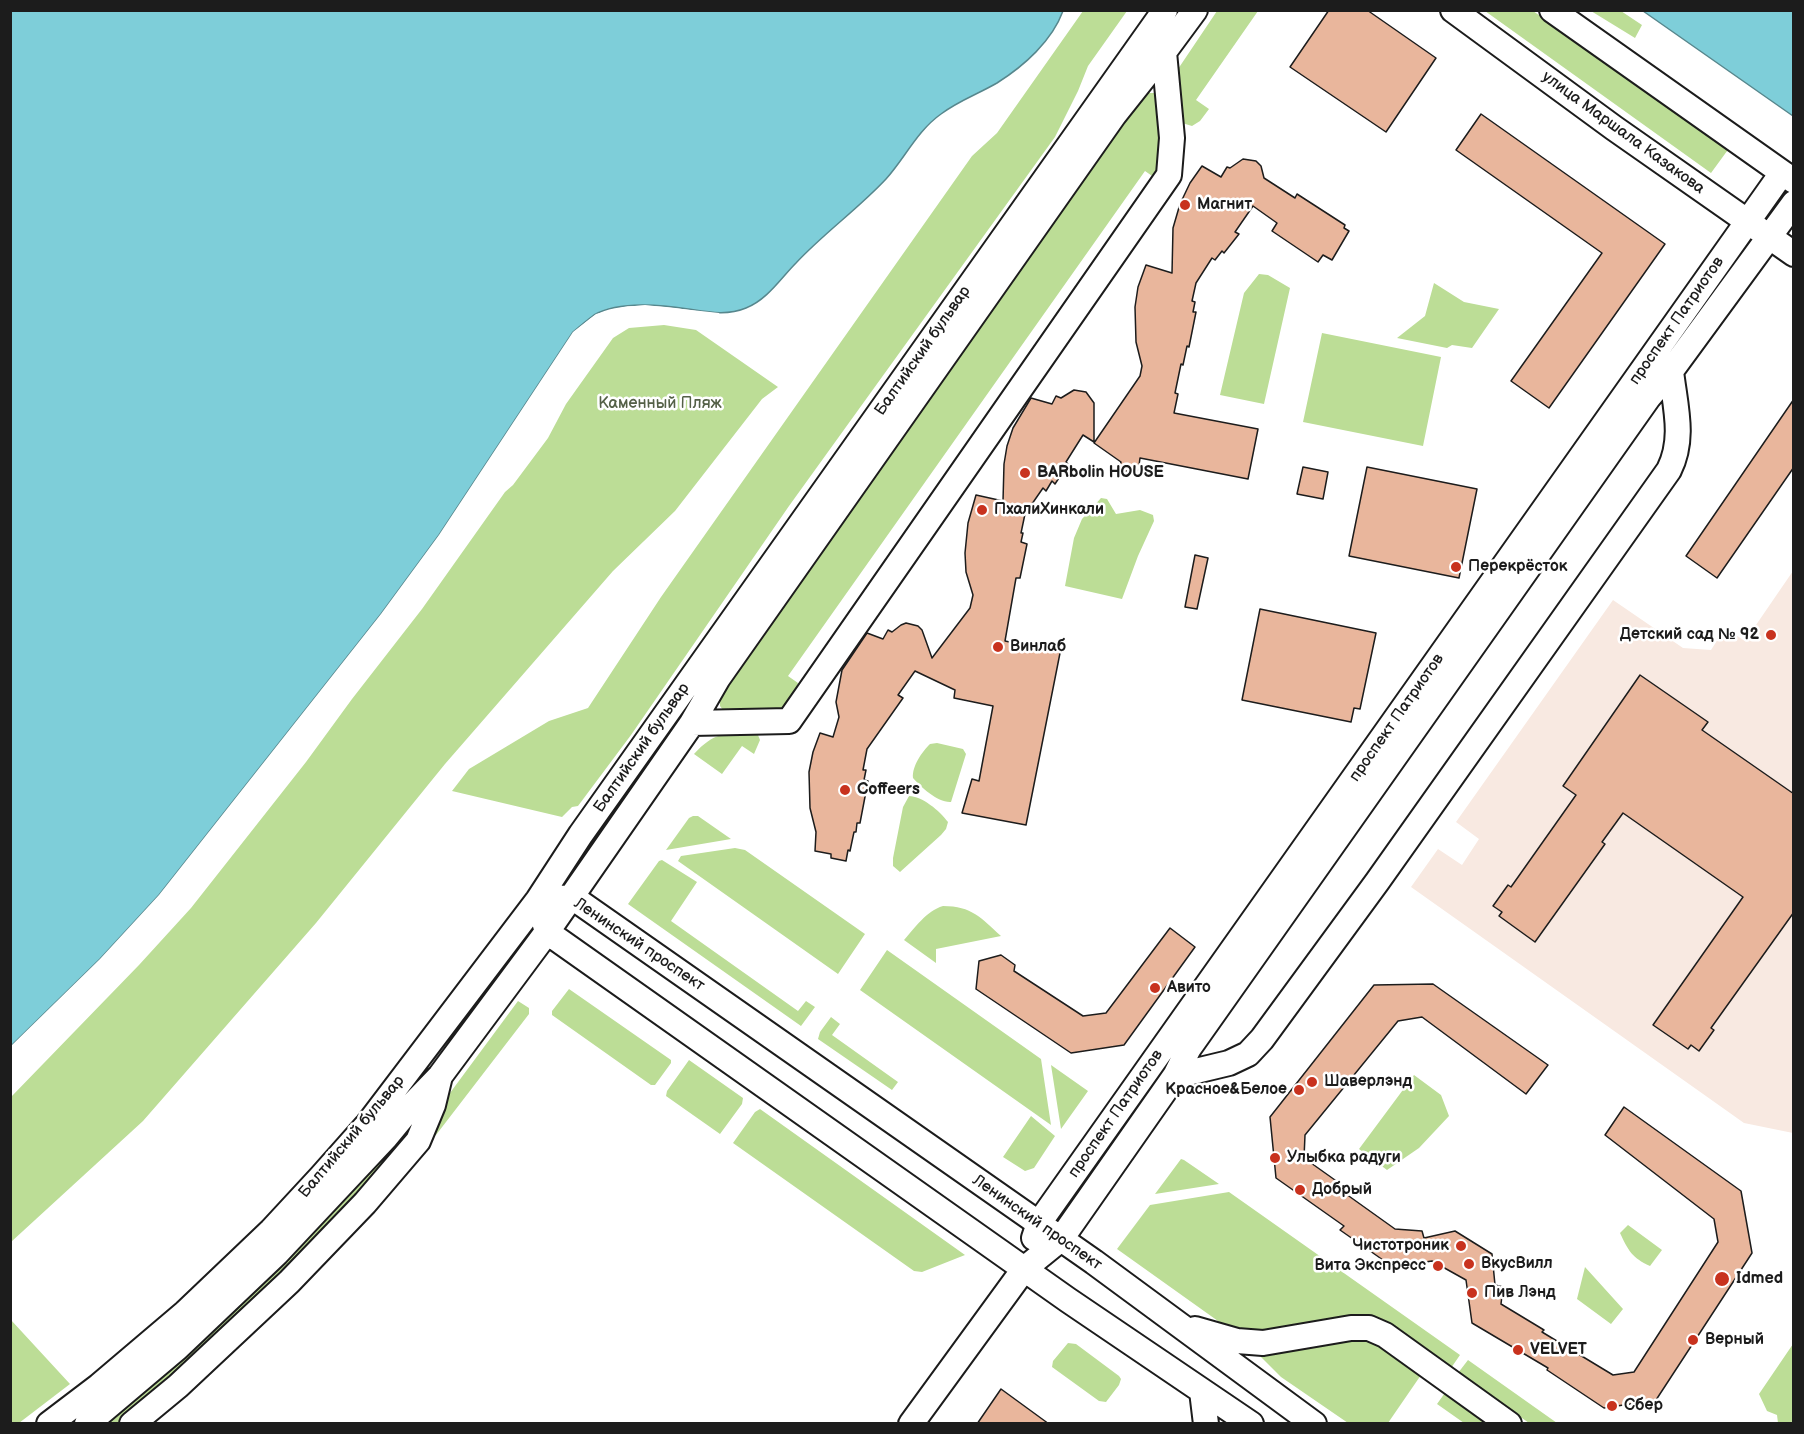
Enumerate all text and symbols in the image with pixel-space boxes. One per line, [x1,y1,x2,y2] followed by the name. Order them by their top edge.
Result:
[1538,67,1708,199] street label: улица Маршала Казакова
[1197,195,1252,215] place label: Магнит
[1178,198,1192,212] marker: Магнит
[1626,253,1728,389] street label: проспект Патриотов
[871,282,975,420] street label: Балтийский бульвар
[598,394,722,414] park label: Каменный Пляж
[1037,463,1164,483] place label: BARbolin HOUSE
[1018,466,1032,480] marker: BARbolin HOUSE
[994,500,1104,520] place label: ПхалиХинкали
[975,503,989,517] marker: ПхалиХинкали
[1468,557,1567,577] place label: Перекрёсток
[1449,560,1463,574] marker: Перекрёсток
[1620,625,1759,645] place label: Детский сад № 92
[1764,628,1778,642] marker: Детский сад № 92
[1010,637,1066,657] place label: Винлаб
[991,640,1005,654] marker: Винлаб
[1346,650,1448,786] street label: проспект Патриотов
[590,679,694,817] street label: Балтийский бульвар
[857,780,920,800] place label: Coffeers
[838,783,852,797] marker: Coffeers
[570,894,708,996] street label: Ленинский проспект
[1167,978,1211,998] place label: Авито
[1148,981,1162,995] marker: Авито
[1065,1046,1167,1182] street label: проспект Патриотов
[295,1072,409,1202] street label: Балтийский бульвар
[1324,1072,1412,1092] place label: Шаверлэнд
[1305,1075,1319,1089] marker: Шаверлэнд
[1165,1080,1287,1100] place label: Красное&Белое
[1292,1083,1306,1097] marker: Красное&Белое
[1287,1148,1401,1168] place label: Улыбка радуги
[1268,1151,1282,1165] marker: Улыбка радуги
[969,1171,1105,1275] street label: Ленинский проспект
[1312,1180,1372,1200] place label: Добрый
[1293,1183,1307,1197] marker: Добрый
[1352,1236,1449,1256] place label: Чистотроник
[1454,1239,1468,1253] marker: Чистотроник
[1481,1254,1553,1274] place label: ВкусВилл
[1315,1256,1426,1276] place label: Вита Экспресс
[1462,1257,1476,1271] marker: ВкусВилл
[1431,1259,1445,1273] marker: Вита Экспресс
[1736,1269,1783,1289] place label: Idmed
[1713,1270,1731,1288] marker: Idmed
[1484,1283,1556,1303] place label: Пив Лэнд
[1465,1286,1479,1300] marker: Пив Лэнд
[1705,1330,1764,1350] place label: Верный
[1686,1333,1700,1347] marker: Верный
[1530,1340,1587,1360] place label: VELVET
[1511,1343,1525,1357] marker: VELVET
[1624,1396,1663,1416] place label: Сбер
[1605,1399,1619,1413] marker: Сбер

